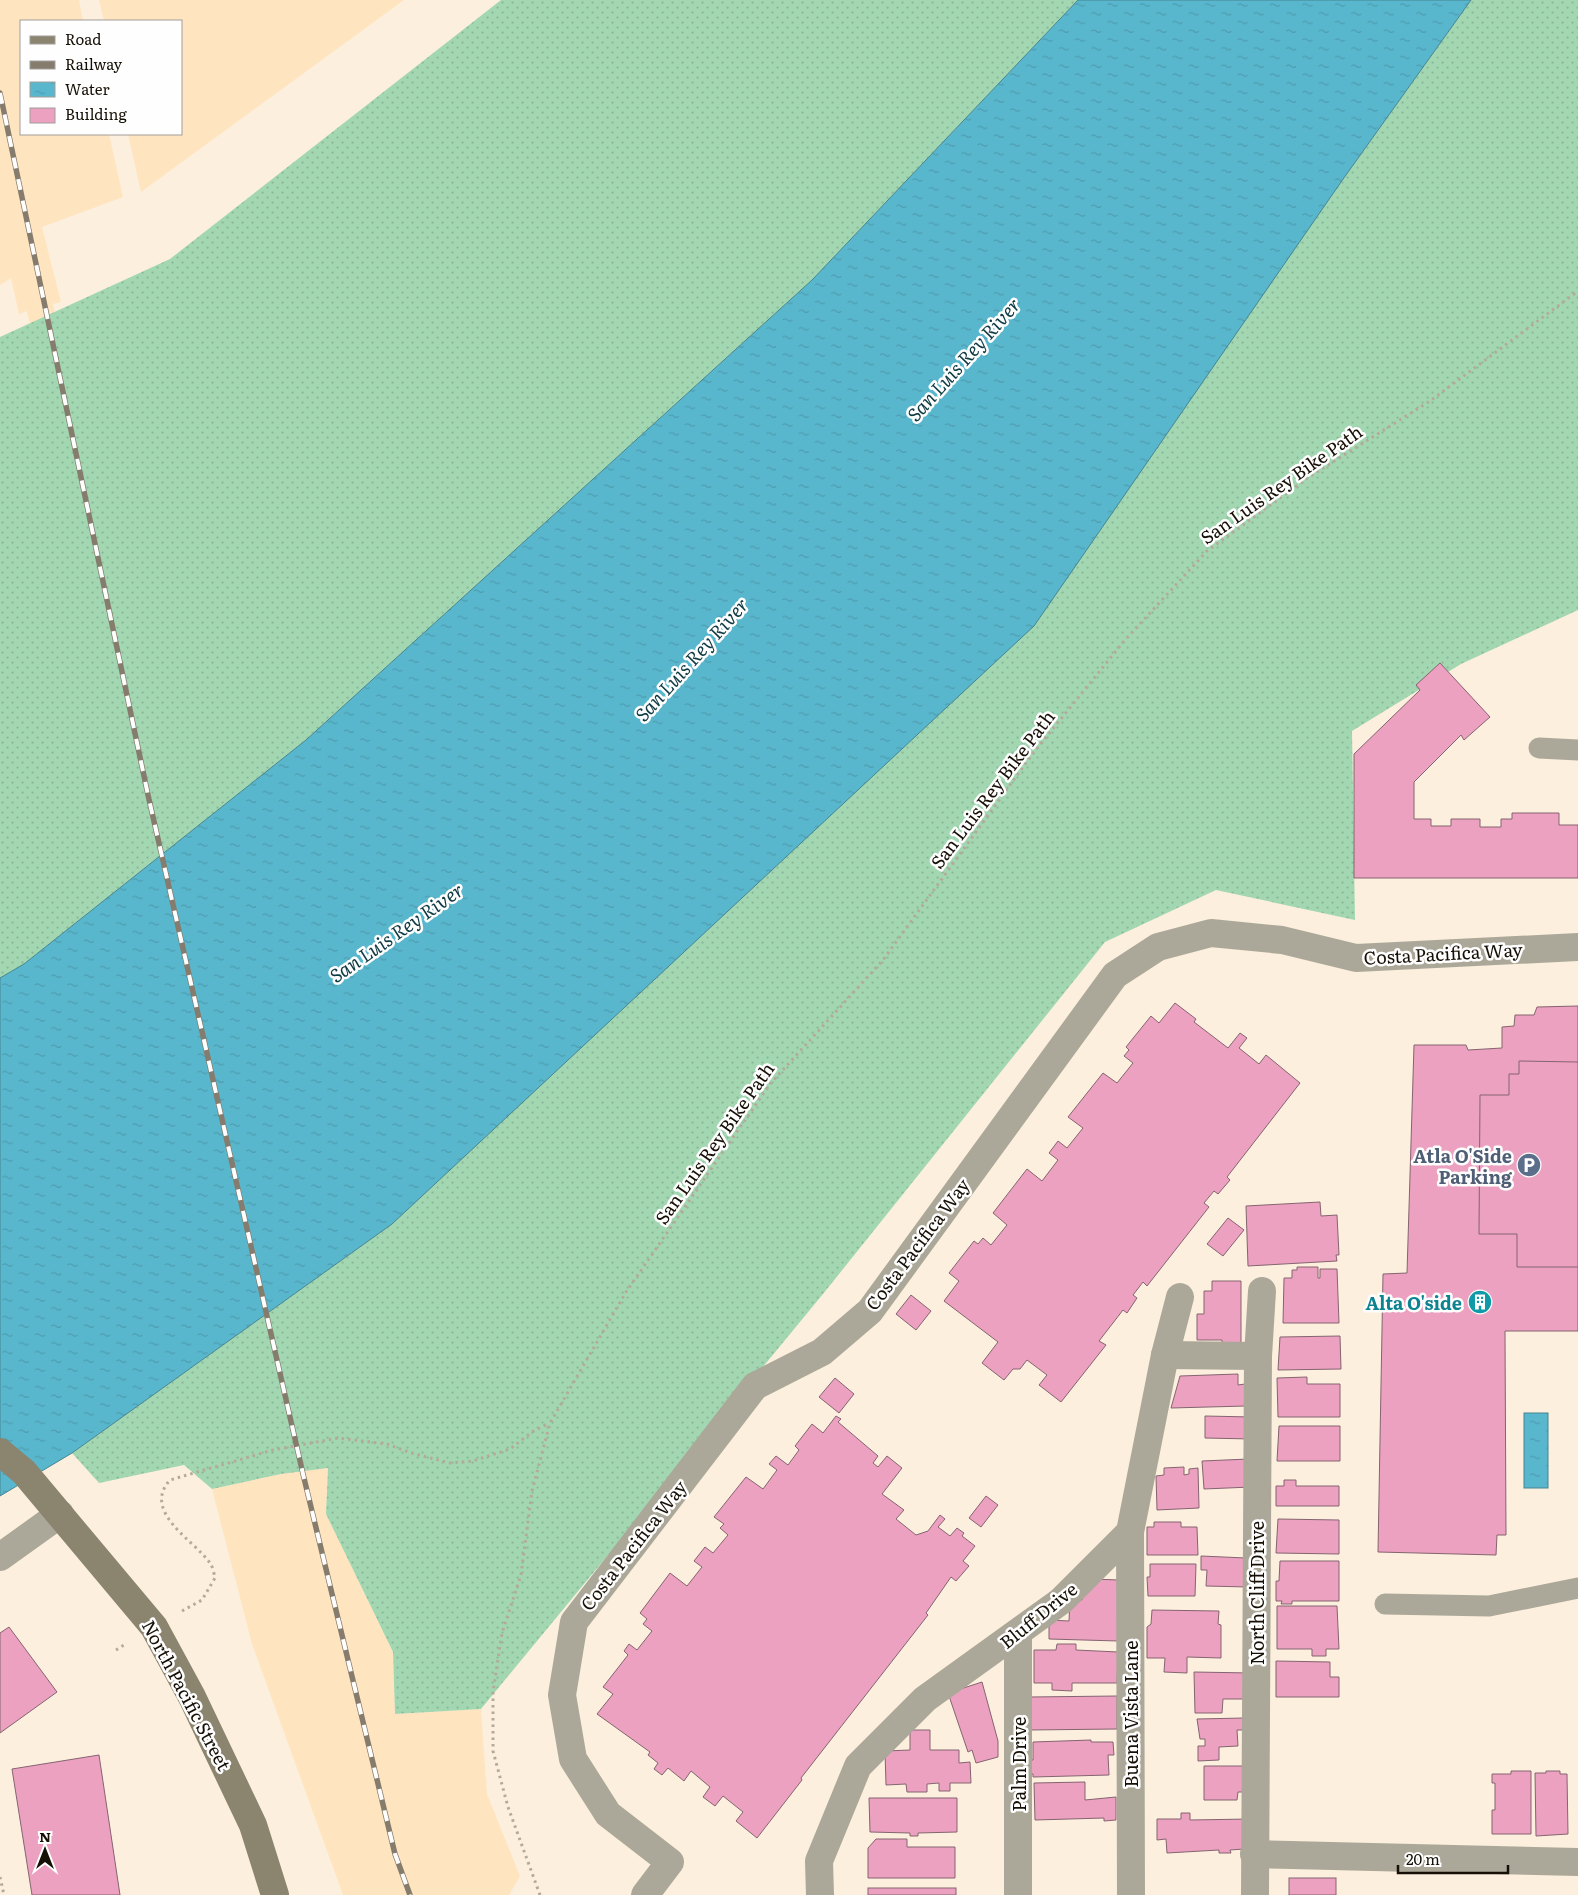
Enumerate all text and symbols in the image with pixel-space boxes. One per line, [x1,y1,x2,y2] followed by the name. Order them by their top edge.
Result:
[20,20,182,135] legend
[65,27,101,50] text: Road
[65,52,123,75] text: Railway
[65,77,110,100] text: Water
[65,102,127,125] text: Building
[900,291,1026,427] water label: San Luis Rey River
[1195,418,1368,550] street label: San Luis Rey Bike Path
[628,591,754,727] water label: San Luis Rey River
[923,704,1061,874] street label: San Luis Rey Bike Path
[323,875,469,989] water label: San Luis Rey River
[1363,935,1524,971] street label: Costa Pacifica Way
[648,1056,780,1229] street label: San Luis Rey Bike Path
[1413,1142,1513,1190] place label: Atla O'Side Parking
[1516,1152,1542,1178] parking icon: Atla O'Side Parking
[858,1172,976,1316] street label: Costa Pacifica Way
[1365,1289,1462,1316] place label: Alta O'side
[1467,1289,1493,1315] building icon: Alta O'side
[573,1474,693,1616] street label: Costa Pacifica Way
[1243,1521,1270,1665] street label: North Cliff Drive
[993,1575,1083,1655] street label: Bluff Drive
[136,1615,238,1776] street label: North Pacific Street
[1117,1640,1144,1788] street label: Buena Vista Lane
[1005,1717,1032,1811] street label: Palm Drive
[20,1825,70,1875] north arrow
[39,1826,51,1846] text: N
[1398,1842,1508,1874] scale bar
[1406,1847,1440,1870] text: 20 m

